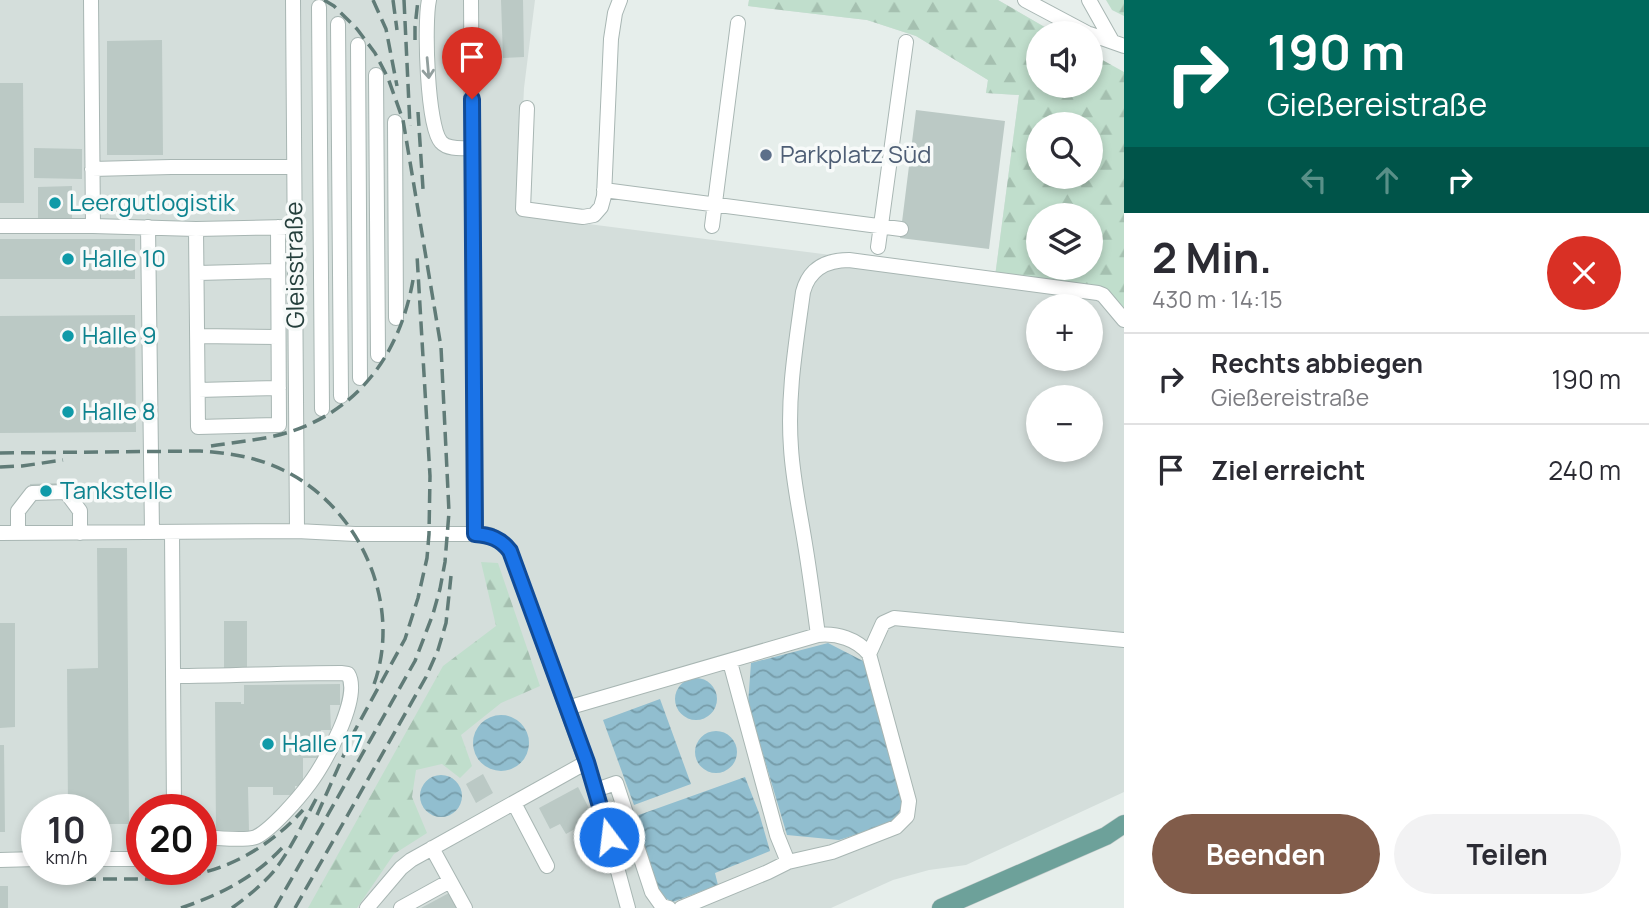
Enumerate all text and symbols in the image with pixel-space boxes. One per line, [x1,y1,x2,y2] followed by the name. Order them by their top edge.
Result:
[1267,18,1405,85] text: 190 m
[1026,21,1103,462] map controls
[1026,21,1103,98] button: sound
[442,27,502,99] pin
[1152,28,1243,119] icon: right
[453,38,491,76] icon: arrive
[422,56,435,79] one-way arrow
[1267,82,1487,126] text: Gießereistraße
[1026,112,1103,189] button: search
[780,137,931,170] place label: Parkplatz Süd
[758,147,774,163] marker: Parkplatz Süd
[1295,161,1333,199] icon: left
[1368,161,1406,199] icon: ahead
[1441,161,1479,199] icon: right
[69,185,236,218] place label: Leergutlogistik
[47,195,63,211] marker: Leergutlogistik
[276,201,311,329] street label: Gleisstraße
[1026,203,1103,280] button: layers
[1152,228,1272,286] text: 2 Min.
[1547,236,1621,310] button: close
[82,241,166,274] place label: Halle 10
[60,251,76,267] marker: Halle 10
[1152,283,1282,315] text: 430 m · 14:15
[1026,294,1103,371] button: +
[82,318,157,351] place label: Halle 9
[60,328,76,344] marker: Halle 9
[1211,345,1423,381] text: Rechts abbiegen
[1152,360,1190,398] icon: right
[1552,361,1621,397] text: 190 m
[1211,381,1369,413] text: Gießereistraße
[1026,385,1103,462] button: −
[82,394,156,427] place label: Halle 8
[60,404,76,420] marker: Halle 8
[1152,451,1190,489] icon: arrive
[1211,452,1365,488] text: Ziel erreicht
[1548,452,1621,488] text: 240 m
[60,473,173,506] place label: Tankstelle
[38,483,54,499] marker: Tankstelle
[282,726,363,759] place label: Halle 17
[260,736,276,752] marker: Halle 17
[126,794,217,885] speed limit sign: 20
[572,800,646,874] position arrow
[47,806,86,854] text: 10
[1152,814,1380,894] button: Beenden
[1394,814,1621,894] button: Teilen
[46,845,87,869] text: km/h

